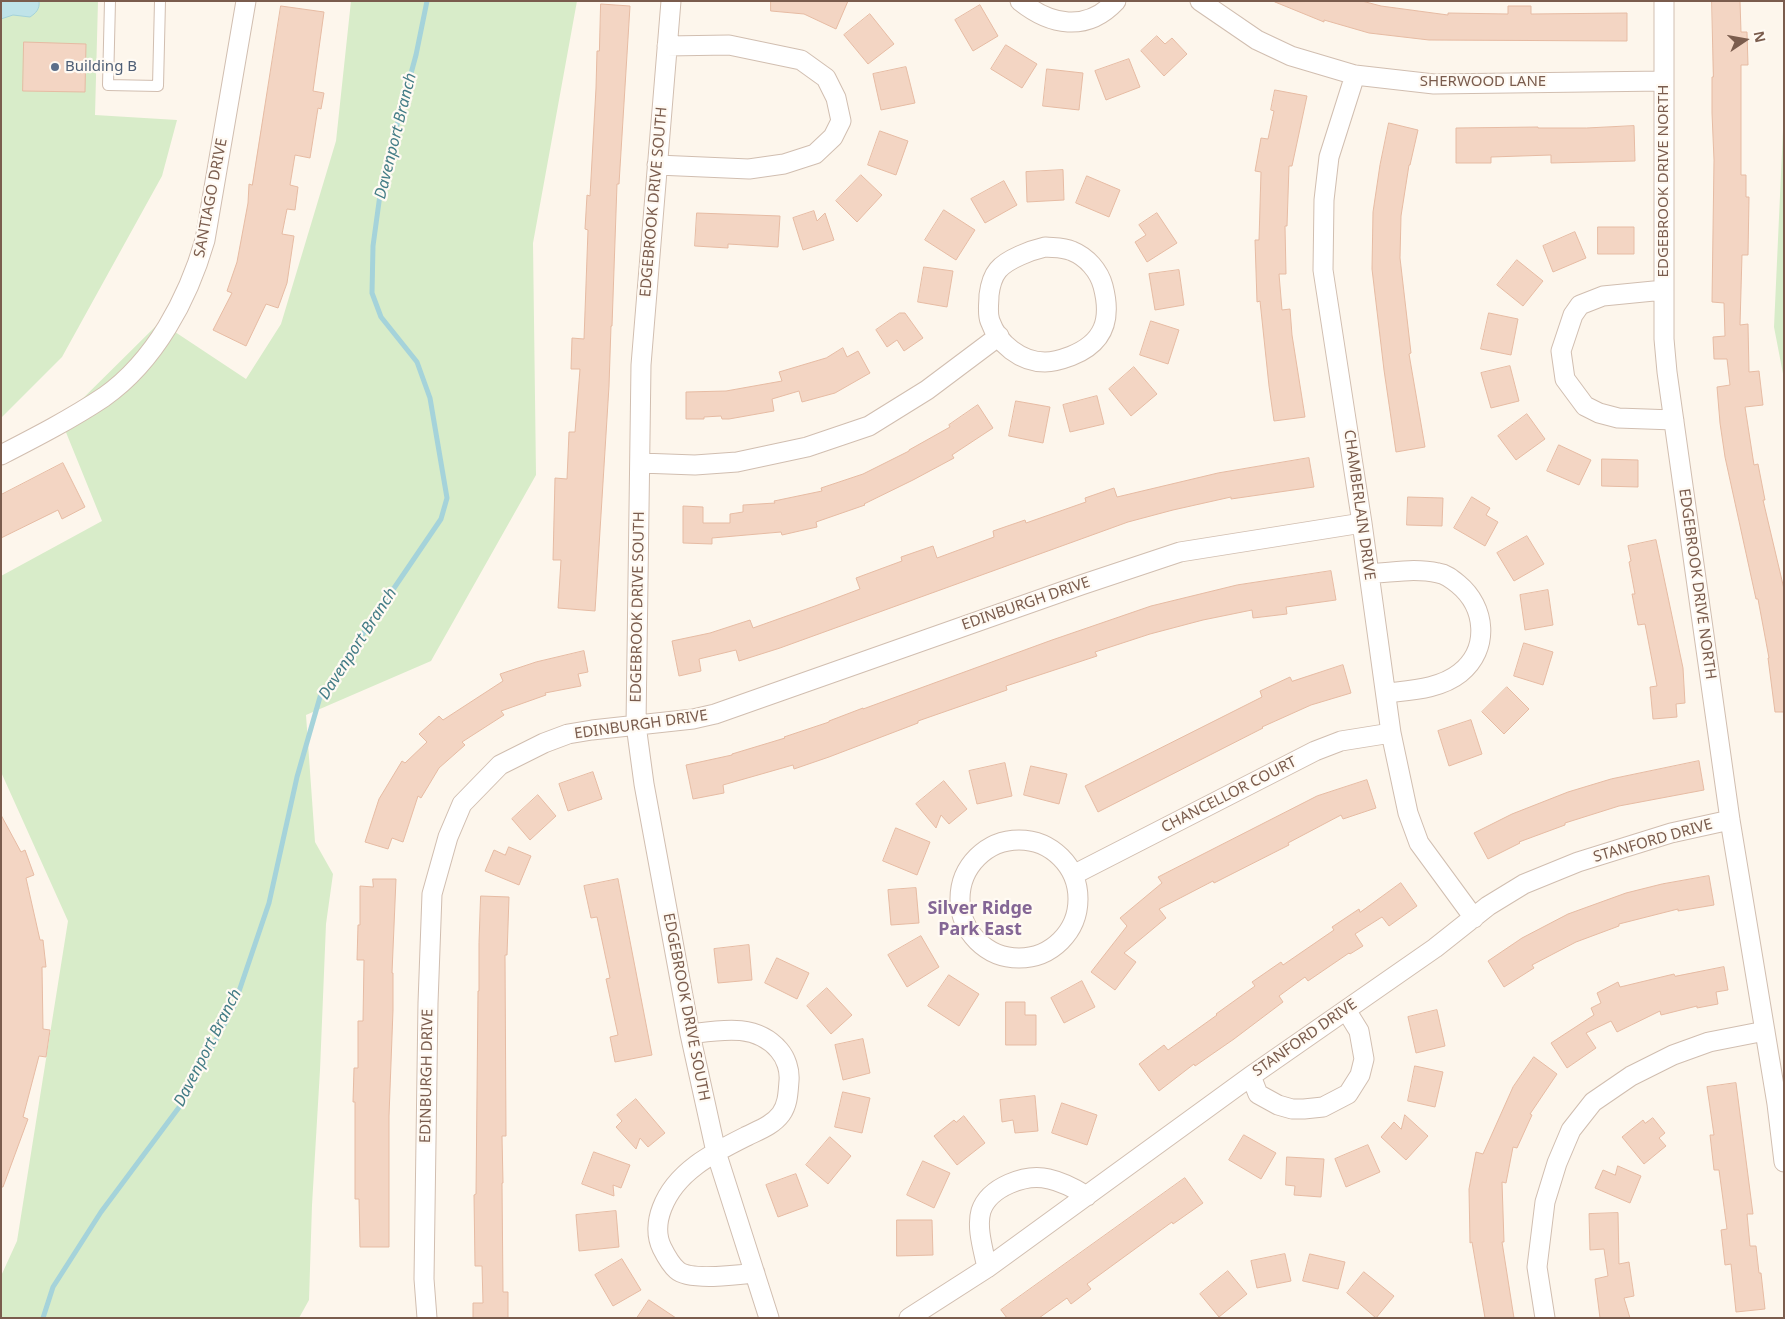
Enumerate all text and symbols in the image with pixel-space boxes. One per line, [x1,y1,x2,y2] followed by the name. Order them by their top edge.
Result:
[1720,15,1770,65] north arrow
[1750,29,1771,44] text: N
[65,58,137,76] place label: Building B
[49,61,61,73] marker: Building B
[371,71,421,201] water label: Davenport Branch
[1420,73,1546,91] street label: SHERWOOD LANE
[1655,85,1673,277] street label: EDGEBROOK DRIVE NORTH
[637,106,671,298] street label: EDGEBROOK DRIVE SOUTH
[191,137,231,259] street label: SANTIAGO DRIVE
[1340,429,1378,581] street label: CHAMBERLAIN DRIVE
[1675,487,1719,681] street label: EDGEBROOK DRIVE NORTH
[627,511,649,703] street label: EDGEBROOK DRIVE SOUTH
[960,574,1092,634] street label: EDINBURGH DRIVE
[315,585,401,703] water label: Davenport Branch
[573,707,709,743] street label: EDINBURGH DRIVE
[1158,753,1300,837] street label: CHANCELLOR COURT
[1591,815,1715,867] street label: STANFORD DRIVE
[927,898,1033,941] district label: Silver Ridge Park East
[659,911,713,1103] street label: EDGEBROOK DRIVE SOUTH
[170,986,246,1110] water label: Davenport Branch
[1250,995,1360,1081] street label: STANFORD DRIVE
[417,1009,437,1143] street label: EDINBURGH DRIVE

